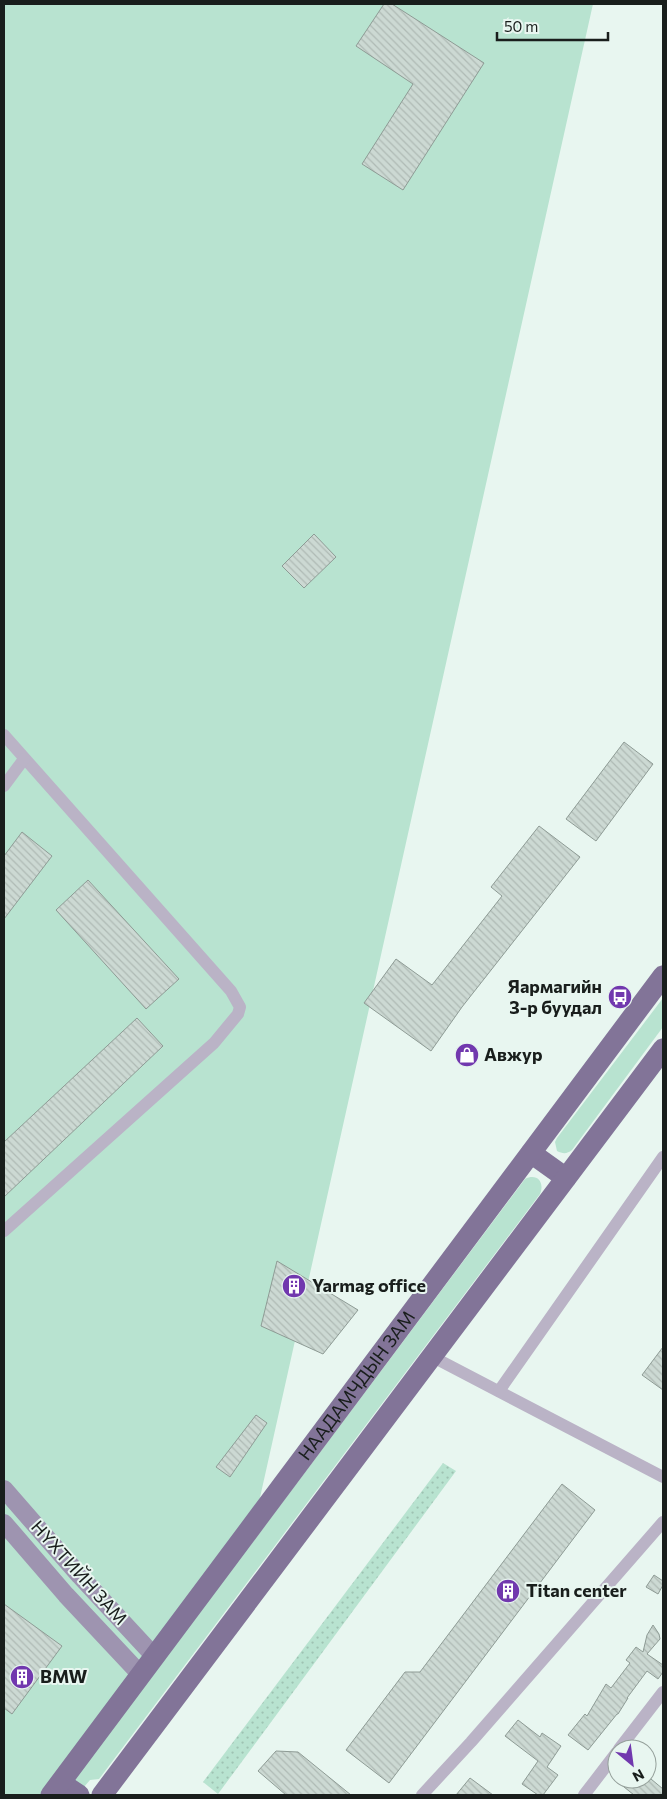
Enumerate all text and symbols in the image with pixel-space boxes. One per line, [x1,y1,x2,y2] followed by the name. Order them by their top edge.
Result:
[497,10,608,42] scale bar
[504,17,538,35] text: 50 m
[508,975,602,1018] place label: Яармагийн 3-р буудал
[607,984,633,1010] bus stop icon: Яармагийн 3-р буудал
[454,1042,480,1068] shop icon: Авжур
[484,1043,543,1065] place label: Авжур
[281,1273,307,1299] building icon: Yarmag office
[312,1274,426,1296] place label: Yarmag office
[293,1306,419,1464] street label: НААДАМЧДЫН ЗАМ
[27,1516,132,1629] street label: НҮХТИЙН ЗАМ
[495,1578,521,1604] building icon: Titan center
[526,1579,627,1601] place label: Titan center
[9,1664,35,1690] building icon: BMW
[40,1665,87,1687] place label: BMW
[607,1739,657,1789] north arrow
[630,1766,647,1786] text: N

